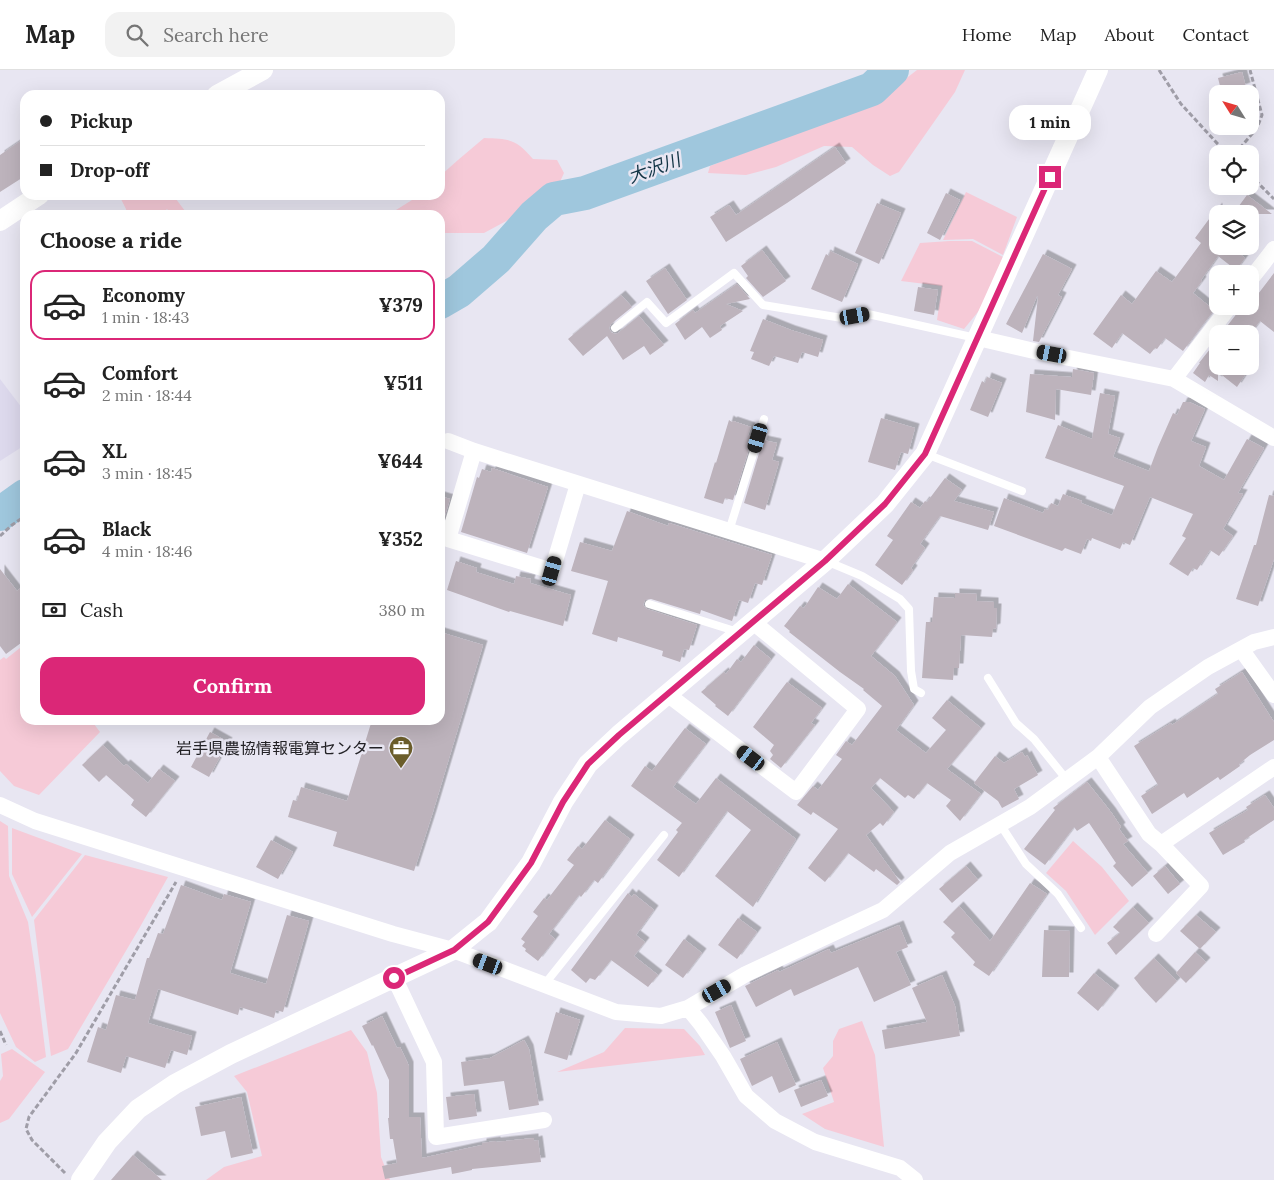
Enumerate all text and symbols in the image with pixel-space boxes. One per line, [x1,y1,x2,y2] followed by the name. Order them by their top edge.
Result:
[105,12,455,57] search box
[25,19,75,50] text: Map
[123,21,151,49] icon: search
[163,23,269,47] text: Search here
[962,23,1012,46] text: Home
[1040,23,1076,46] text: Map
[1104,23,1154,46] text: About
[1182,23,1249,46] text: Contact
[1209,85,1259,135] north arrow
[1209,85,1259,375] map controls
[1009,104,1091,140] callout: 1 min
[70,109,133,133] text: Pickup
[1030,112,1070,132] text: 1 min
[1209,145,1259,195] button: locate
[625,147,685,188] water label: 大沢川
[70,158,149,182] text: Drop-off
[1039,166,1061,188] route end
[1209,205,1259,255] button: layers
[40,226,182,254] text: Choose a ride
[1209,265,1259,315] button: +
[42,283,87,328] icon: car
[102,283,185,307] text: Economy
[379,293,423,317] text: ¥379
[838,306,871,326] car
[102,307,189,327] text: 1 min · 18:43
[1209,325,1259,375] button: −
[1035,344,1068,364] car
[42,361,87,406] icon: car
[102,361,178,385] text: Comfort
[384,371,423,395] text: ¥511
[102,385,192,405] text: 2 min · 18:44
[746,421,769,455] car
[42,439,87,484] icon: car
[102,439,127,463] text: XL
[377,449,423,473] text: ¥644
[102,463,192,483] text: 3 min · 18:45
[42,517,87,562] icon: car
[102,517,151,541] text: Black
[378,527,423,551] text: ¥352
[102,541,193,561] text: 4 min · 18:46
[540,555,563,587] car
[40,596,68,624] icon: cash
[80,598,123,622] text: Cash
[379,600,425,620] text: 380 m
[40,657,425,715] button: Confirm
[388,735,414,769] office icon: 岩手県農協情報電算センター
[176,738,384,758] place label: 岩手県農協情報電算センター
[734,743,767,773] car
[471,952,504,976] car
[383,967,405,989] route start
[700,977,733,1005] car

